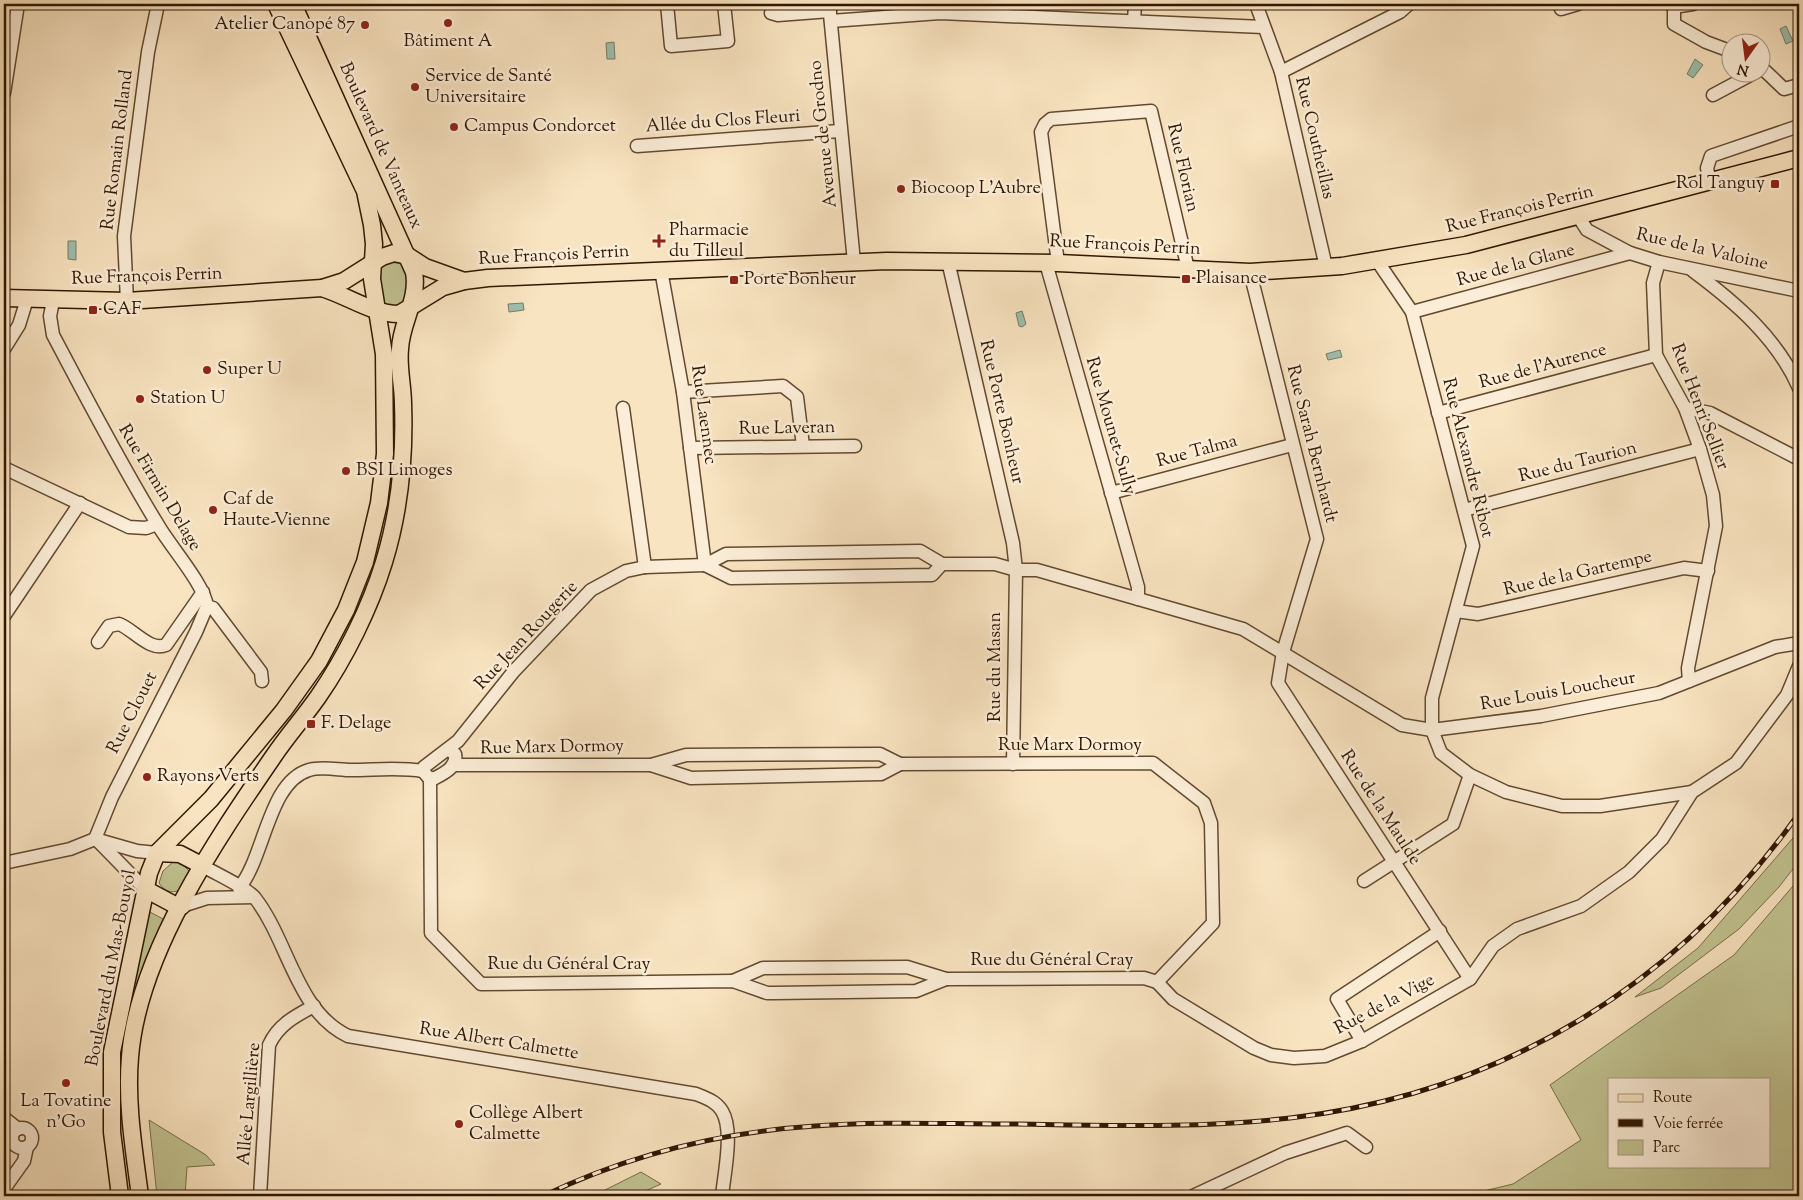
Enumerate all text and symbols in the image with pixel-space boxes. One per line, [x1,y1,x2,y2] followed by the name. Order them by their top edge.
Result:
[214,12,355,38] place label: Atelier Canopé 87
[442,17,454,29] marker: Bâtiment A
[359,19,371,31] marker: Atelier Canopé 87
[404,29,493,55] place label: Bâtiment A
[1720,32,1770,82] north arrow
[1735,58,1751,80] text: N
[332,59,429,234] street label: Boulevard de Vanteaux
[803,59,845,209] street label: Avenue de Grodno
[425,64,552,111] place label: Service de Santé Universitaire
[95,68,141,232] street label: Rue Romain Rolland
[1287,74,1341,202] street label: Rue Coutheillas
[409,81,421,93] marker: Service de Santé Universitaire
[645,104,801,140] street label: Allée du Clos Fleuri
[464,114,616,140] place label: Campus Condorcet
[448,121,460,133] marker: Campus Condorcet
[1159,121,1205,215] street label: Rue Florian
[1676,171,1765,197] place label: Rol Tanguy
[911,176,1041,202] place label: Biocoop L'Aubre
[1769,178,1781,190] marker: Rol Tanguy
[1443,179,1597,241] street label: Rue François Perrin
[895,183,907,195] marker: Biocoop L'Aubre
[669,218,749,265] place label: Pharmacie du Tilleul
[1633,222,1771,278] street label: Rue de la Valoine
[1049,229,1202,263] street label: Rue François Perrin
[653,235,665,247] marker: Pharmacie du Tilleul
[1454,238,1578,294] street label: Rue de la Glane
[478,239,631,273] street label: Rue François Perrin
[71,261,223,293] street label: Rue François Perrin
[1196,266,1267,292] place label: Plaisance
[744,267,856,293] place label: Porte Bonheur
[1180,273,1192,285] marker: Plaisance
[728,274,740,286] marker: Porte Bonheur
[103,297,141,323] place label: CAF
[87,304,99,316] marker: CAF
[972,337,1030,487] street label: Rue Porte Bonheur
[1476,337,1610,397] street label: Rue de l'Aurence
[1663,340,1735,474] street label: Rue Henri Sellier
[1078,354,1142,498] street label: Rue Mounet-Sully
[217,357,282,383] place label: Super U
[1279,362,1343,526] street label: Rue Sarah Bernhardt
[201,364,213,376] marker: Super U
[683,364,723,466] street label: Rue Laennec
[1435,375,1499,541] street label: Rue Alexandre Ribot
[150,386,225,412] place label: Station U
[134,393,146,405] marker: Station U
[738,415,836,443] street label: Rue Laveran
[111,420,207,556] street label: Rue Firmin Delage
[1154,429,1240,475] street label: Rue Talma
[1516,436,1640,490] street label: Rue du Taurion
[356,458,452,484] place label: BSI Limoges
[340,465,352,477] marker: BSI Limoges
[223,487,330,534] place label: Caf de Haute-Vienne
[207,504,219,516] marker: Caf de Haute-Vienne
[1501,544,1655,604] street label: Rue de la Gartempe
[469,575,585,697] street label: Rue Jean Rougerie
[983,612,1009,722] street label: Rue du Masan
[1478,666,1638,718] street label: Rue Louis Loucheur
[101,667,165,759] street label: Rue Clouet
[321,711,391,737] place label: F. Delage
[305,718,317,730] marker: F. Delage
[998,733,1142,759] street label: Rue Marx Dormoy
[480,734,624,762] street label: Rue Marx Dormoy
[1333,745,1427,871] street label: Rue de la Maulde
[157,764,259,790] place label: Rayons Verts
[141,771,153,783] marker: Rayons Verts
[80,867,144,1069] street label: Boulevard du Mas-Bouyol
[970,948,1134,974] street label: Rue du Général Cray
[487,952,651,978] street label: Rue du Général Cray
[1330,968,1440,1042] street label: Rue de la Vige
[417,1017,581,1067] street label: Rue Albert Calmette
[232,1041,268,1167] street label: Allée Largillière
[60,1077,72,1089] marker: La Tovatine n'Go
[1608,1078,1770,1168] legend
[1653,1088,1692,1109] text: Route
[20,1089,112,1136] place label: La Tovatine n'Go
[469,1101,583,1148] place label: Collège Albert Calmette
[1653,1114,1723,1135] text: Voie ferrée
[453,1118,465,1130] marker: Collège Albert Calmette
[1653,1138,1681,1159] text: Parc

